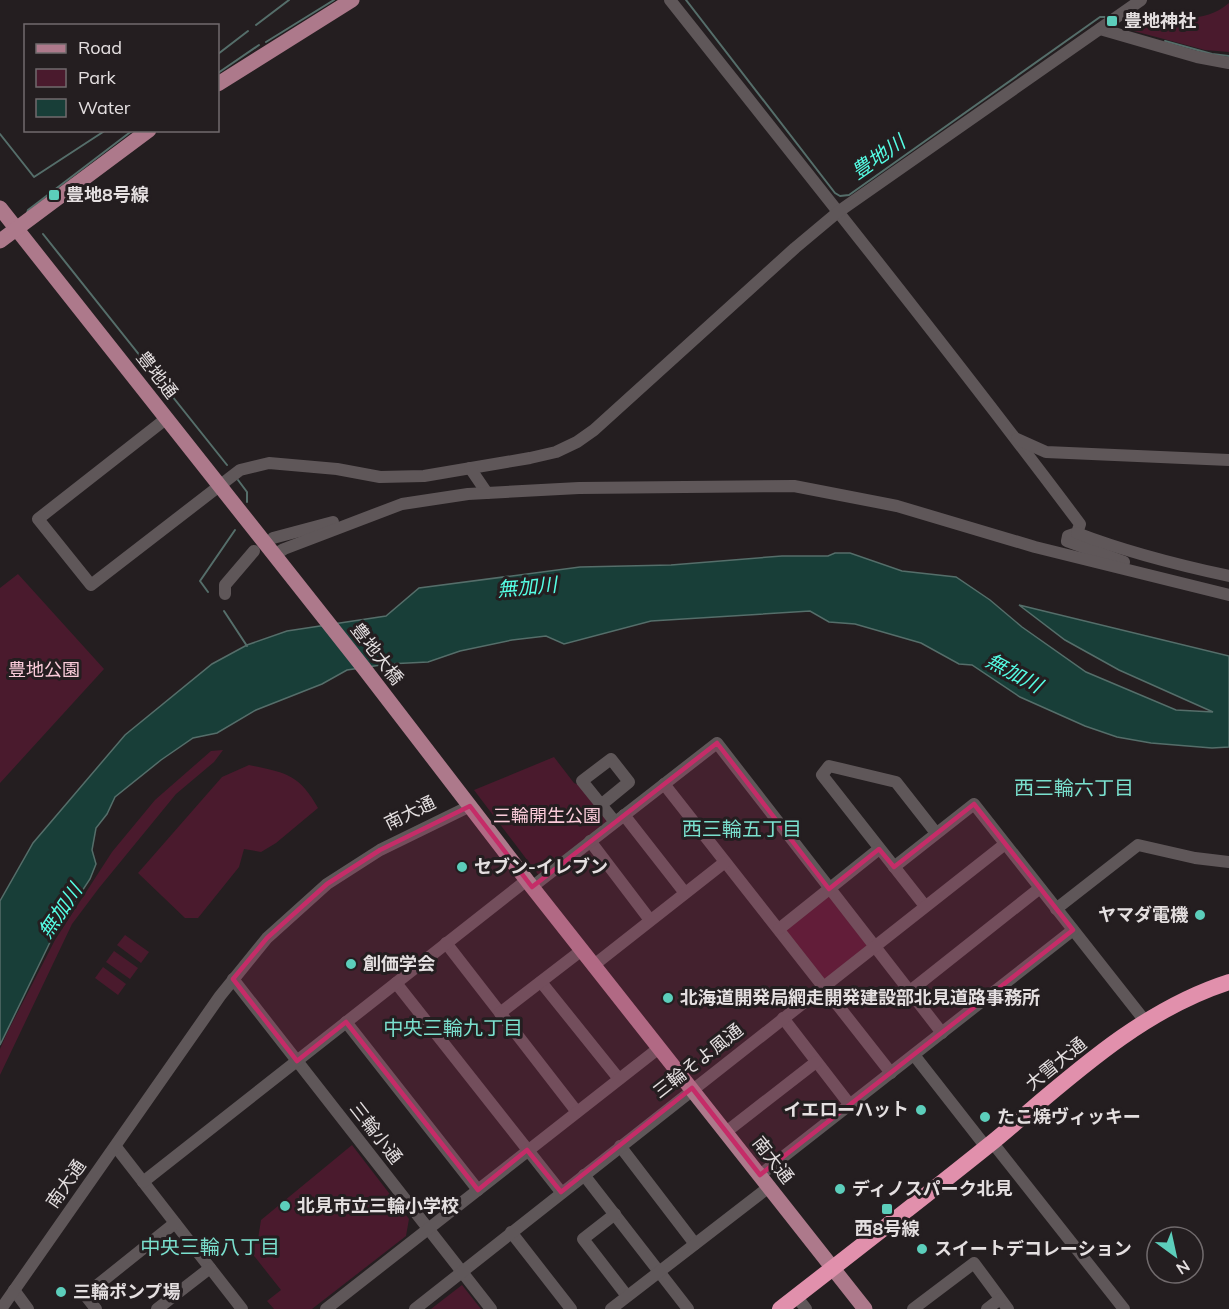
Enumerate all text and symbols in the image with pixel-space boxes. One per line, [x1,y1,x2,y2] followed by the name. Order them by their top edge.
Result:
[1124,9,1196,32] place label: 豊地神社
[1105,14,1119,28] marker: 豊地神社
[24,24,219,132] legend
[78,36,122,59] text: Road
[78,66,117,89] text: Park
[78,96,131,119] text: Water
[846,128,911,184] water label: 豊地川
[66,183,149,206] place label: 豊地8号線
[47,188,61,202] marker: 豊地8号線
[132,346,183,403] street label: 豊地通
[496,571,560,602] water label: 無加川
[346,618,409,689] street label: 豊地大橋
[982,647,1048,699] water label: 無加川
[8,658,80,681] park label: 豊地公園
[1014,775,1134,800] district label: 西三輪六丁目
[380,790,439,835] street label: 南大通
[493,804,601,827] park label: 三輪開生公園
[682,816,802,841] district label: 西三輪五丁目
[474,855,608,878] place label: セブン-イレブン
[455,860,469,874] marker: セブン-イレブン
[32,877,88,943] water label: 無加川
[1098,903,1189,926] place label: ヤマダ電機
[1193,908,1207,922] marker: ヤマダ電機
[363,952,435,975] place label: 創価学会
[344,957,358,971] marker: 創価学会
[680,986,1040,1009] place label: 北海道開発局網走開発建設部北見道路事務所
[661,991,675,1005] marker: 北海道開発局網走開発建設部北見道路事務所
[383,1015,523,1040] district label: 中央三輪九丁目
[648,1018,747,1103] street label: 三輪そよ風通
[1020,1032,1091,1095] street label: 大雪大通
[345,1097,408,1168] street label: 三輪小通
[784,1098,909,1121] place label: イエローハット
[914,1103,928,1117] marker: イエローハット
[997,1105,1141,1128] place label: たこ焼ヴィッキー
[978,1110,992,1124] marker: たこ焼ヴィッキー
[748,1131,799,1188] street label: 南大通
[41,1155,90,1212] street label: 南大通
[852,1177,1013,1200] place label: ディノスパーク北見
[833,1182,847,1196] marker: ディノスパーク北見
[297,1194,459,1217] place label: 北見市立三輪小学校
[278,1199,292,1213] marker: 北見市立三輪小学校
[880,1202,894,1216] marker: 西8号線
[855,1217,919,1240] place label: 西8号線
[1145,1225,1205,1285] north arrow
[140,1234,280,1259] district label: 中央三輪八丁目
[934,1237,1132,1260] place label: スイートデコレーション
[915,1242,929,1256] marker: スイートデコレーション
[1173,1256,1194,1279] text: N
[73,1280,180,1303] place label: 三輪ポンプ場
[54,1285,68,1299] marker: 三輪ポンプ場

